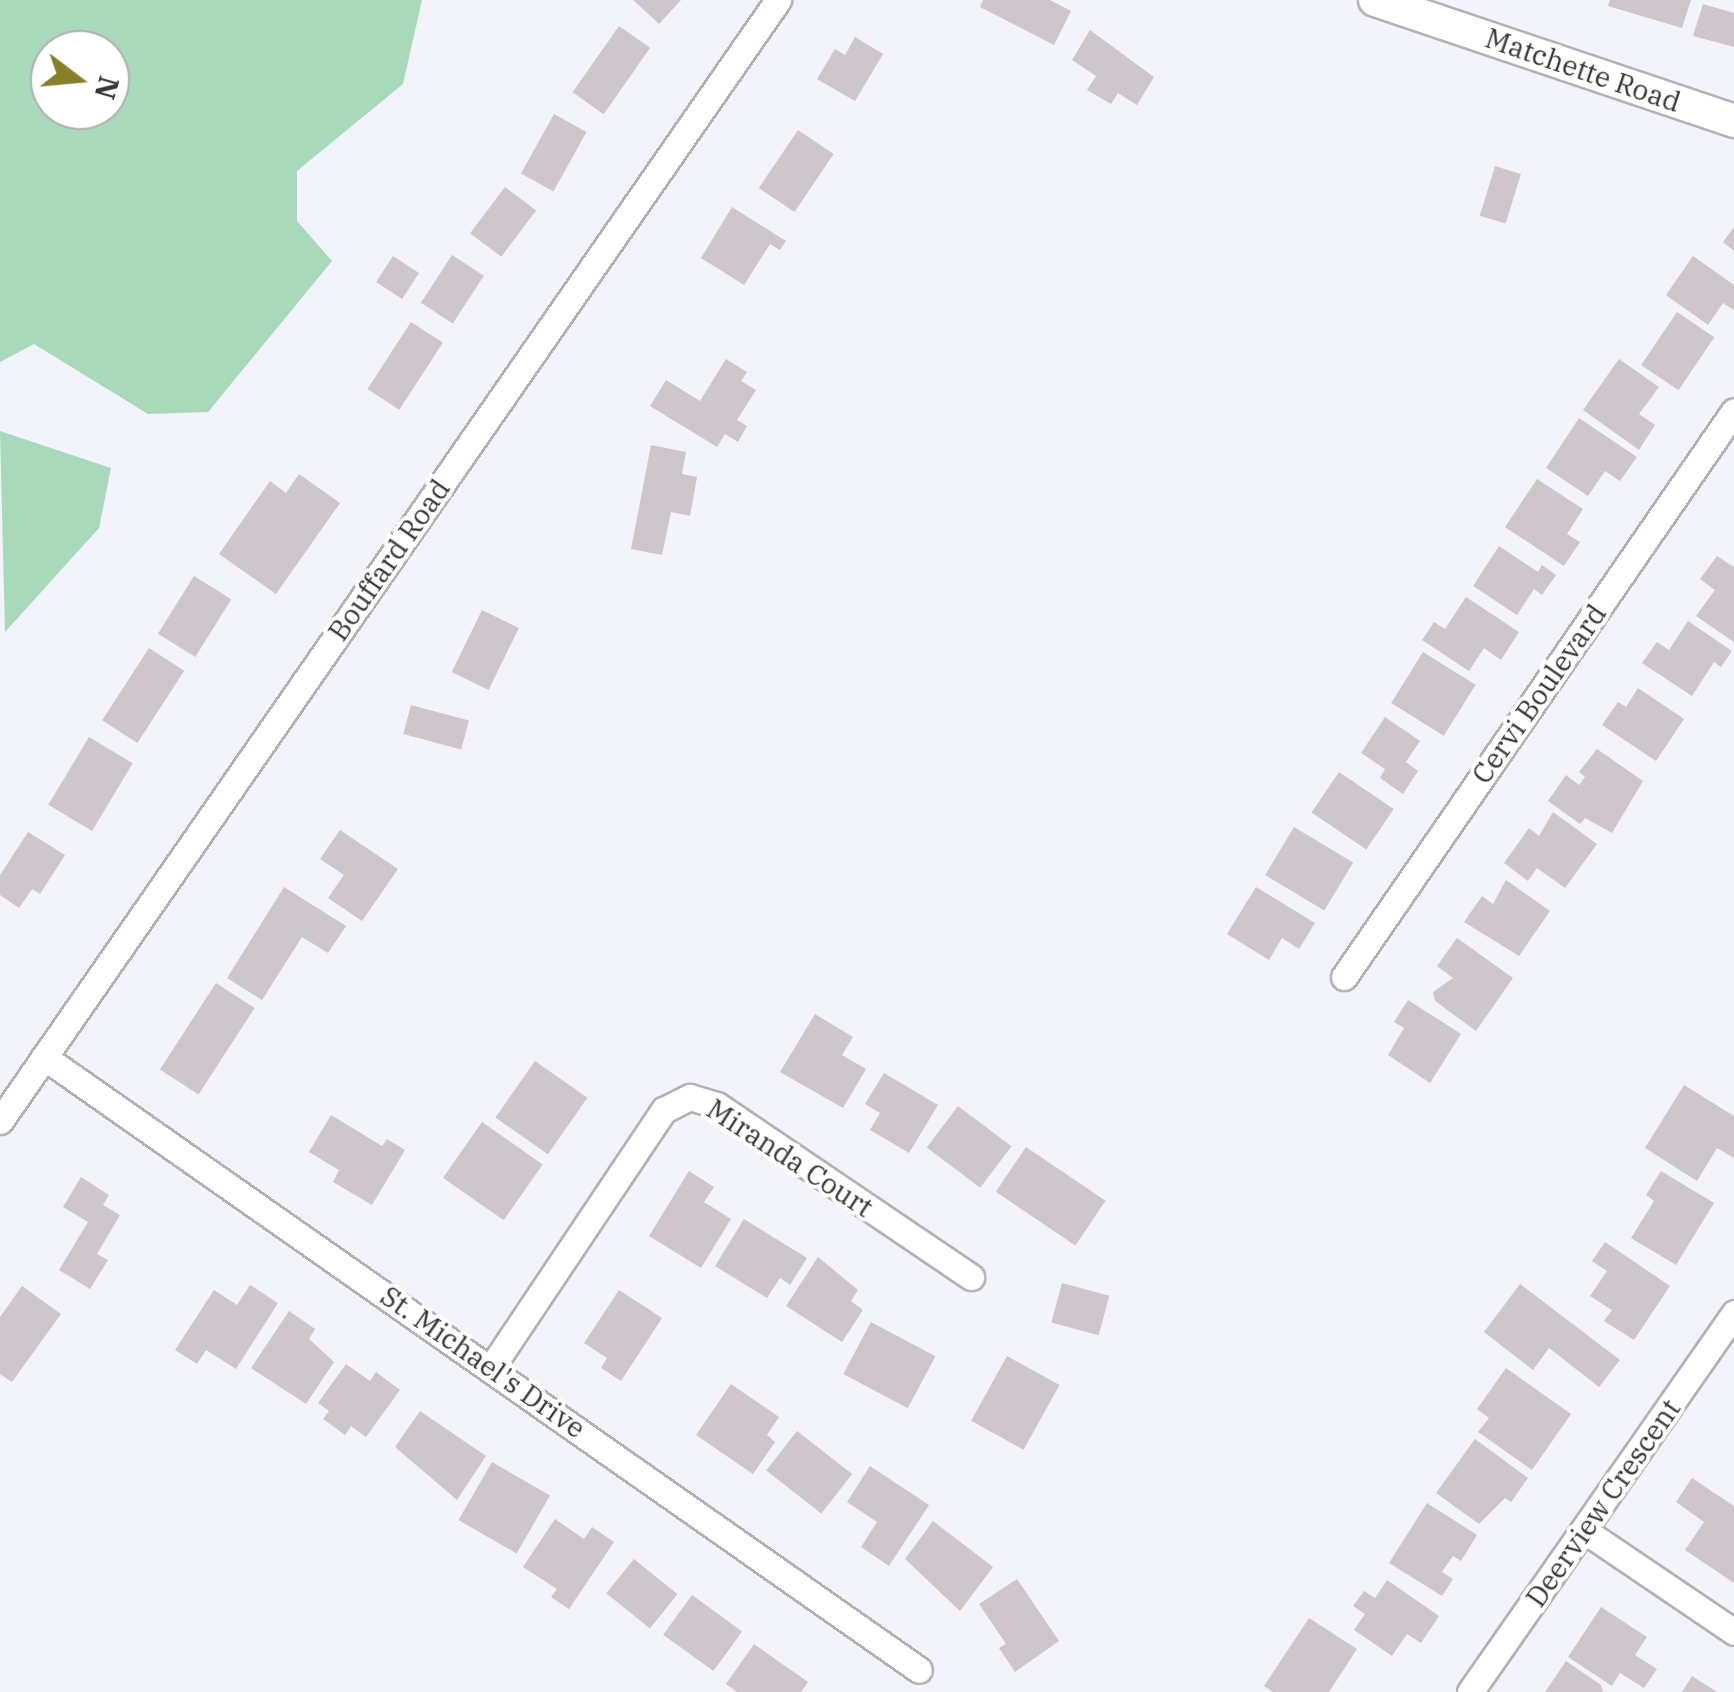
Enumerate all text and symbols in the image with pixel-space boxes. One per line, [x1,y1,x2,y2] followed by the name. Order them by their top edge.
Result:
[1481,21,1685,119] street label: Matchette Road
[30,30,130,130] north arrow
[87,72,128,104] text: N
[321,473,457,647] street label: Bouffard Road
[1465,598,1613,790] street label: Cervi Boulevard
[701,1092,879,1224] street label: Miranda Court
[374,1279,592,1445] street label: St. Michael's Drive
[1519,1393,1687,1613] street label: Deerview Crescent

